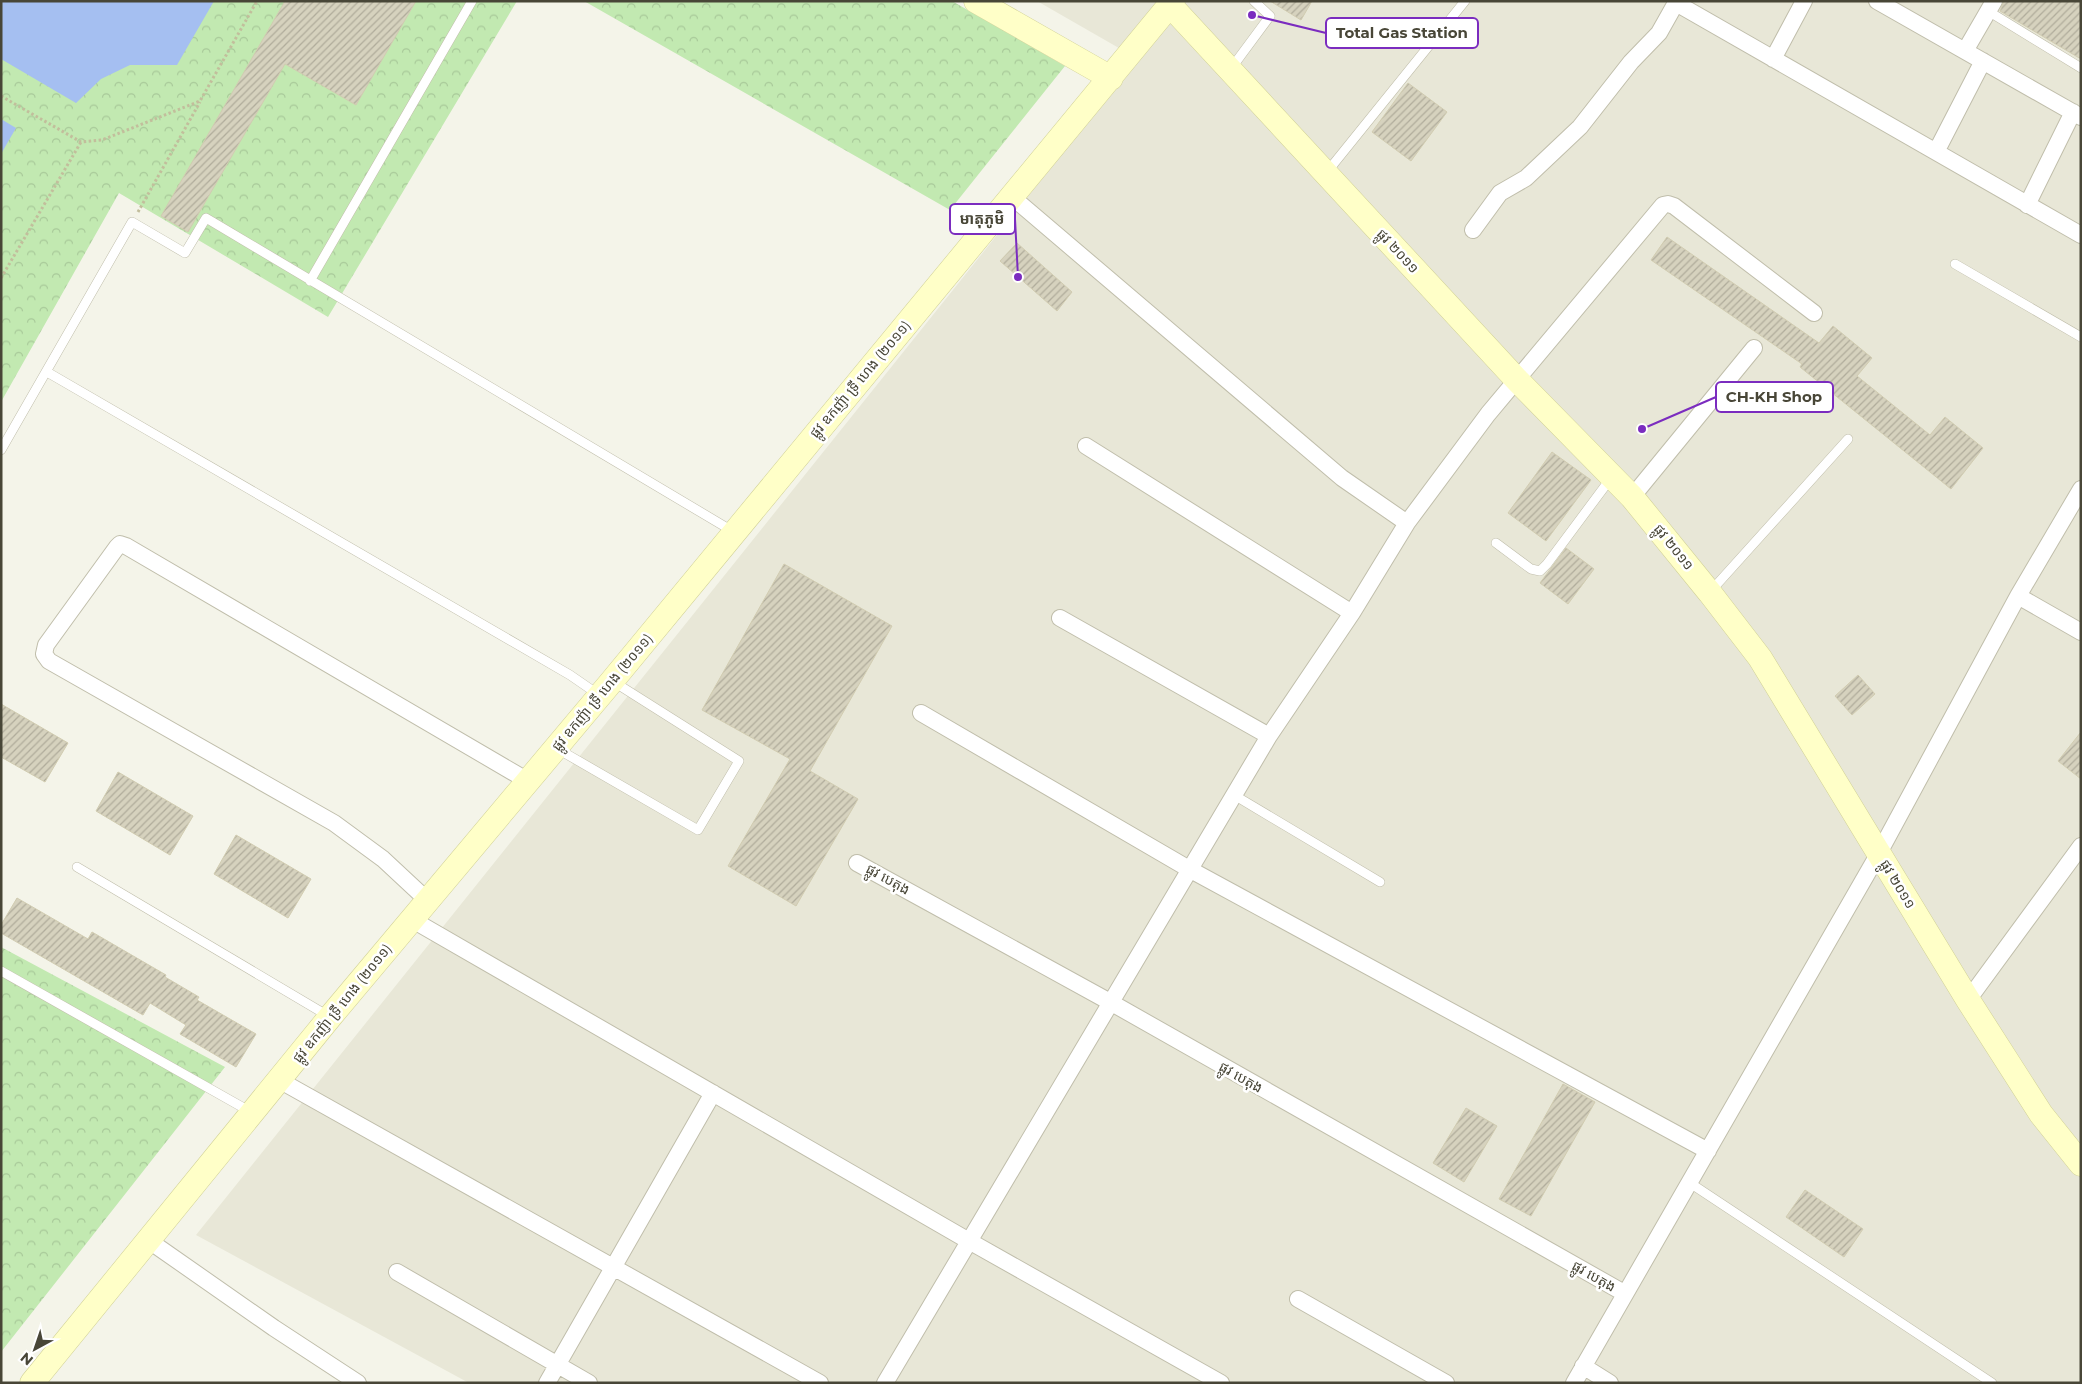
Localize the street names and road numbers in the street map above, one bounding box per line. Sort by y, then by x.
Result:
street label: ផ្លូវ ២០១១ [1371,225,1423,279]
street label: ផ្លូវ ឧកញ៉ា ទ្រី ហេង (២០១១) [806,317,917,443]
street label: ផ្លូវ ២០១១ [1647,520,1698,576]
street label: ផ្លូវ ឧកញ៉ា ទ្រី ហេង (២០១១) [548,630,659,756]
street label: ផ្លូវ ២០១១ [1874,856,1920,914]
street label: ផ្លូវ បេតុង [861,860,913,901]
street label: ផ្លូវ ឧកញ៉ា ទ្រី ហេង (២០១១) [288,940,398,1068]
street label: ផ្លូវ បេតុង [1214,1057,1266,1099]
street label: ផ្លូវ បេតុង [1567,1256,1619,1298]

